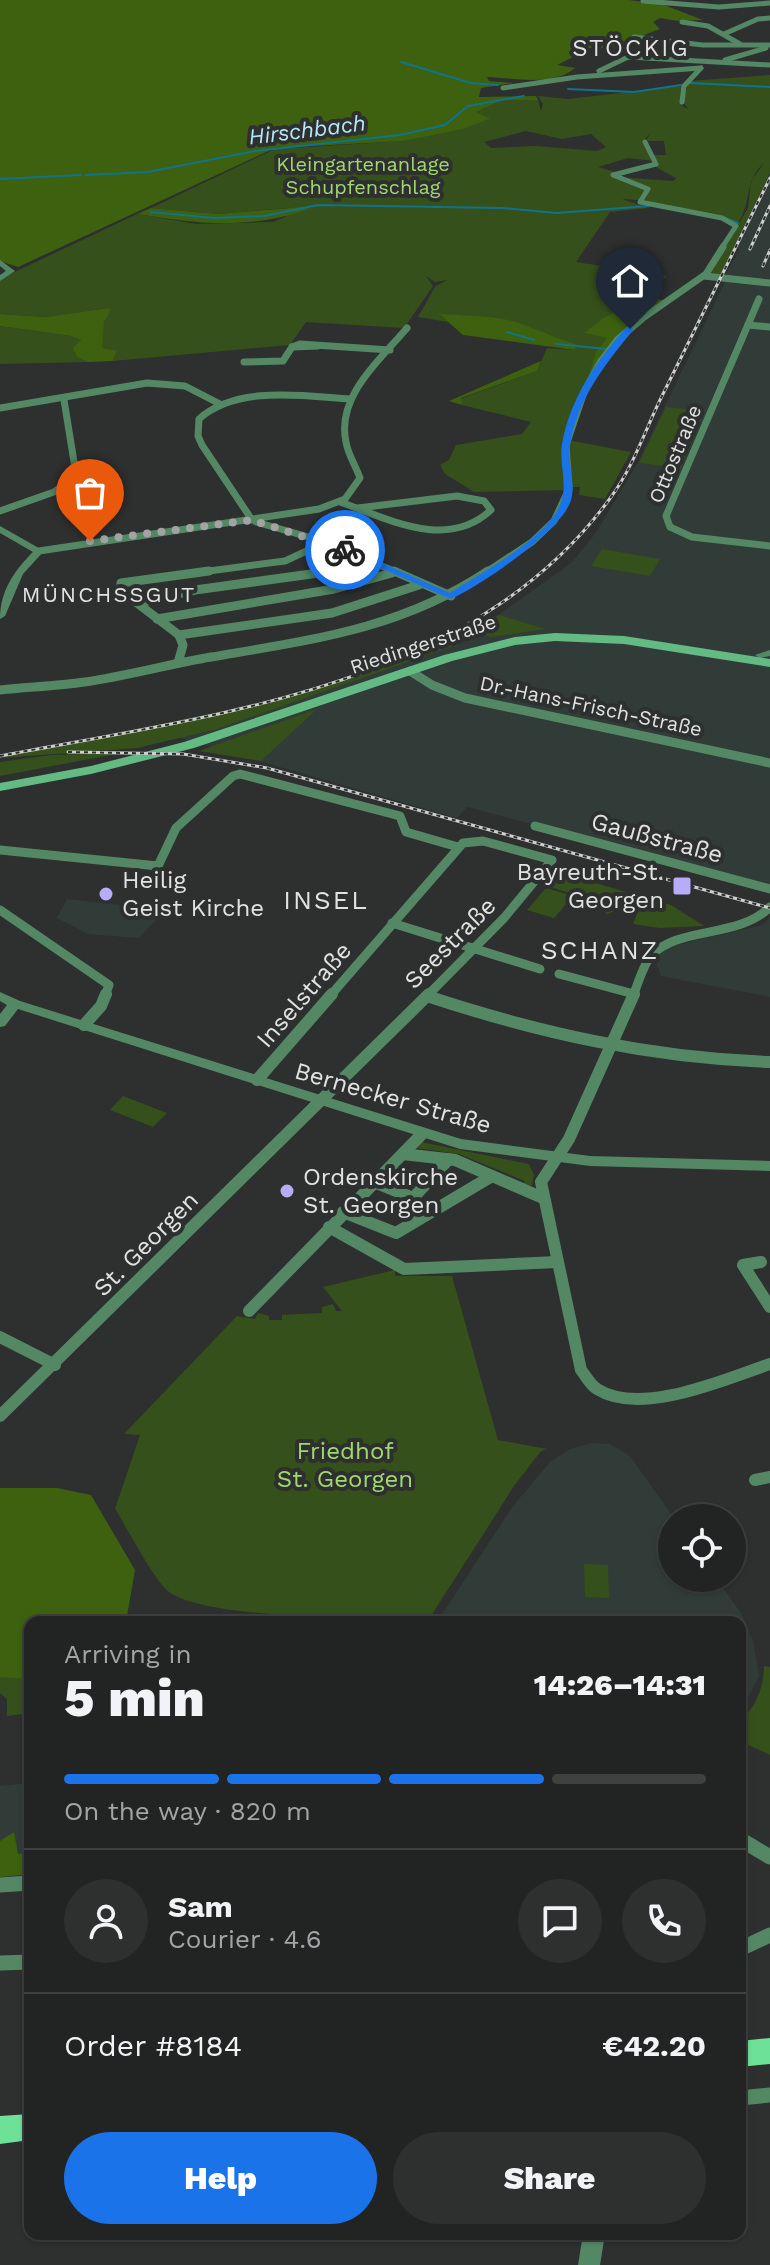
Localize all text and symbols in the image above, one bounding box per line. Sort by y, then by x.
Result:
district label: STÖCKIG [572,34,690,62]
water label: Hirschbach [247,110,367,150]
park label: Kleingartenanlage Schupfenschlag [276,152,450,199]
pin [596,247,664,329]
icon: home [608,259,652,303]
street label: Ottostraße [644,401,706,507]
pin [56,459,124,541]
icon: bag [68,471,112,515]
courier [305,510,385,590]
icon: bike [323,528,367,572]
district label: MÜNCHSSGUT [22,582,196,607]
street label: Riedingerstraße [347,609,499,679]
street label: Dr.-Hans-Frisch-Straße [478,671,704,741]
street label: Gaußstraße [588,807,726,869]
place label: Bayreuth-St. Georgen [517,858,664,914]
place label: Heilig Geist Kirche [122,866,264,922]
marker: Bayreuth-St. Georgen [671,875,693,897]
marker: Heilig Geist Kirche [97,885,115,903]
district label: INSEL [283,885,369,915]
street label: Seestraße [399,892,501,994]
district label: SCHANZ [541,935,659,965]
street label: Inselstraße [251,937,357,1053]
street label: Bernecker Straße [292,1057,494,1139]
place label: Ordenskirche St. Georgen [303,1163,458,1219]
marker: Ordenskirche St. Georgen [278,1182,296,1200]
street label: St. Georgen [88,1186,204,1302]
park label: Friedhof St. Georgen [277,1437,413,1493]
map controls [658,1504,746,1592]
button: locate [658,1504,746,1592]
text: Arriving in [64,1639,192,1669]
text: 14:26–14:31 [534,1667,706,1702]
text: 5 min [64,1668,205,1729]
text: On the way · 820 m [64,1796,311,1826]
button: person [64,1879,148,1963]
button: chat [518,1879,602,1963]
button: phone [622,1879,706,1963]
text: Sam [168,1889,233,1924]
text: Courier · 4.6 [168,1924,322,1954]
text: Order #8184 [64,2028,242,2063]
text: €42.20 [602,2028,706,2063]
button: Help [64,2132,377,2224]
button: Share [393,2132,706,2224]

